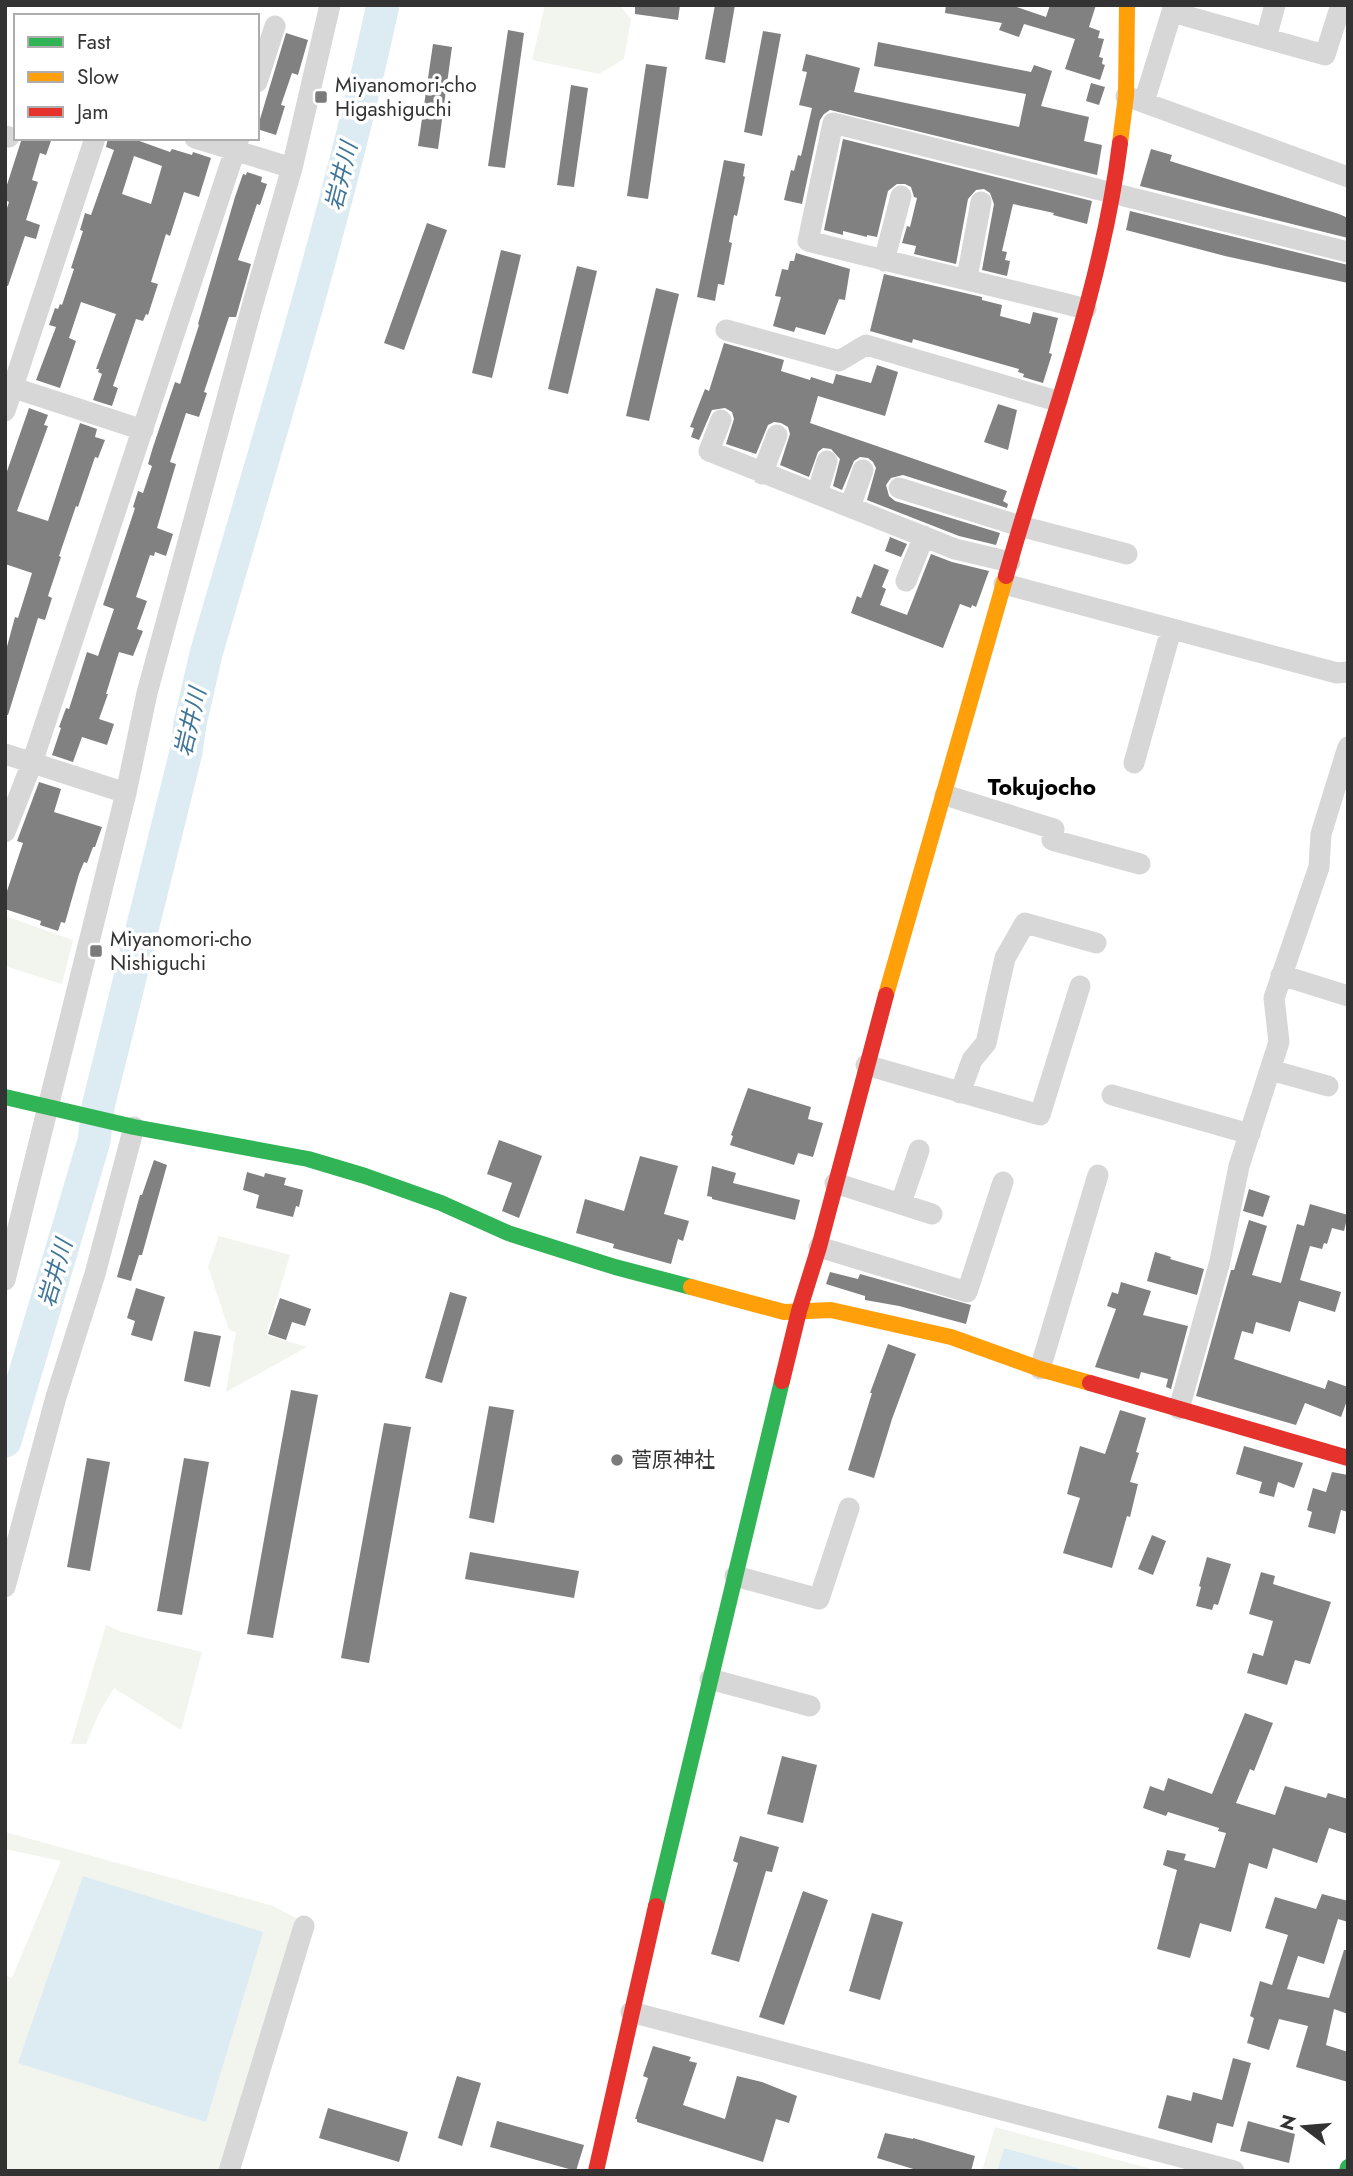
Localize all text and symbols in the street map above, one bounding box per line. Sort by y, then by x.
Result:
legend [14,14,259,140]
text: Fast [77,27,110,57]
text: Slow [77,62,119,92]
place label: Miyanomori-cho Higashiguchi [335,70,477,124]
marker: Miyanomori-cho Higashiguchi [313,89,329,105]
text: Jam [74,97,109,127]
water label: 岩井川 [316,136,367,214]
water label: 岩井川 [166,682,215,759]
district label: Tokujocho [988,770,1096,804]
place label: Miyanomori-cho Nishiguchi [110,924,252,978]
marker: Miyanomori-cho Nishiguchi [88,943,104,959]
water label: 岩井川 [29,1232,82,1311]
place label: 菅原神社 [631,1445,715,1475]
marker: 菅原神社 [609,1452,625,1468]
north arrow [1269,2092,1339,2162]
text: N [1273,2111,1303,2133]

